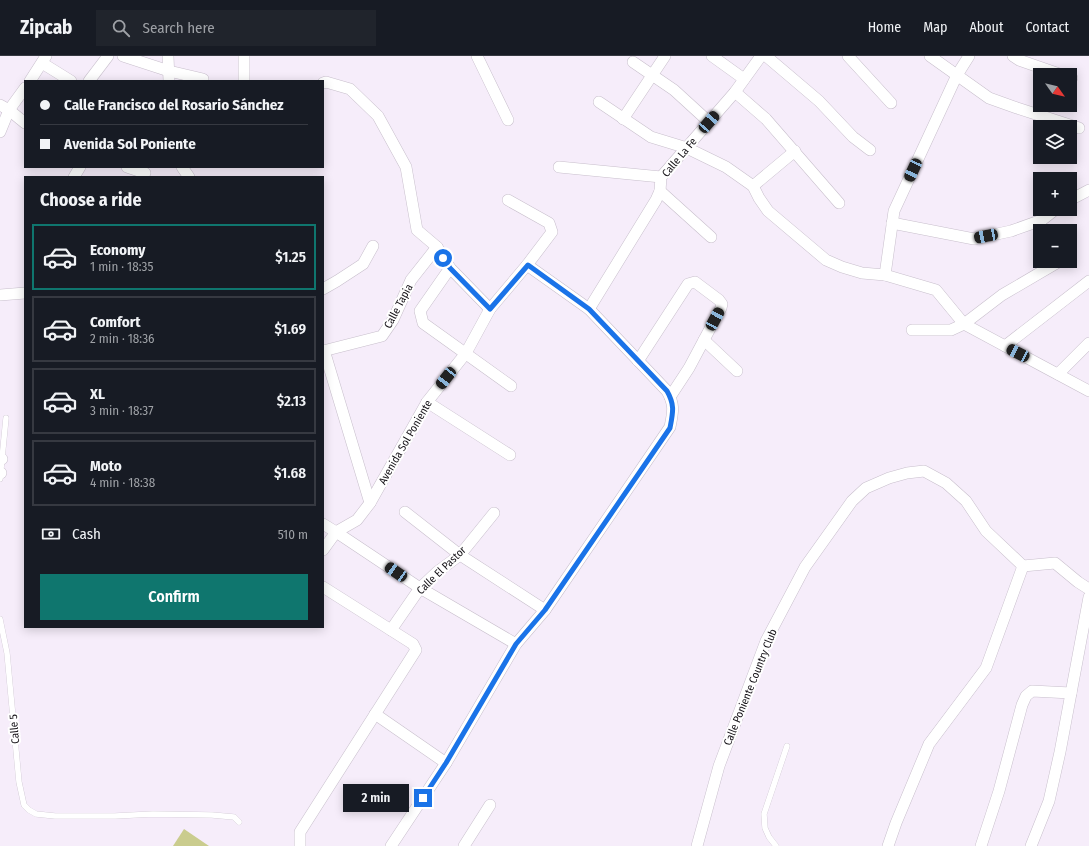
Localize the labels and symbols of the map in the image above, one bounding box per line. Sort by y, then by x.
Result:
north arrow [1033,68,1077,112]
car [697,109,721,135]
street label: Calle La Fe [659,135,700,180]
car [902,157,924,183]
car [973,228,999,244]
route start [434,249,452,267]
street label: Calle Tapia [381,282,416,331]
car [704,306,726,332]
car [1005,342,1031,364]
car [434,365,458,391]
street label: Avenida Sol Poniente [376,398,435,487]
street label: Calle El Pastor [414,544,469,597]
car [383,560,409,584]
street label: Calle Poniente Country Club [721,627,780,747]
street label: Calle 5 [7,714,22,744]
callout: 2 min [343,784,409,812]
route end [414,789,432,807]

